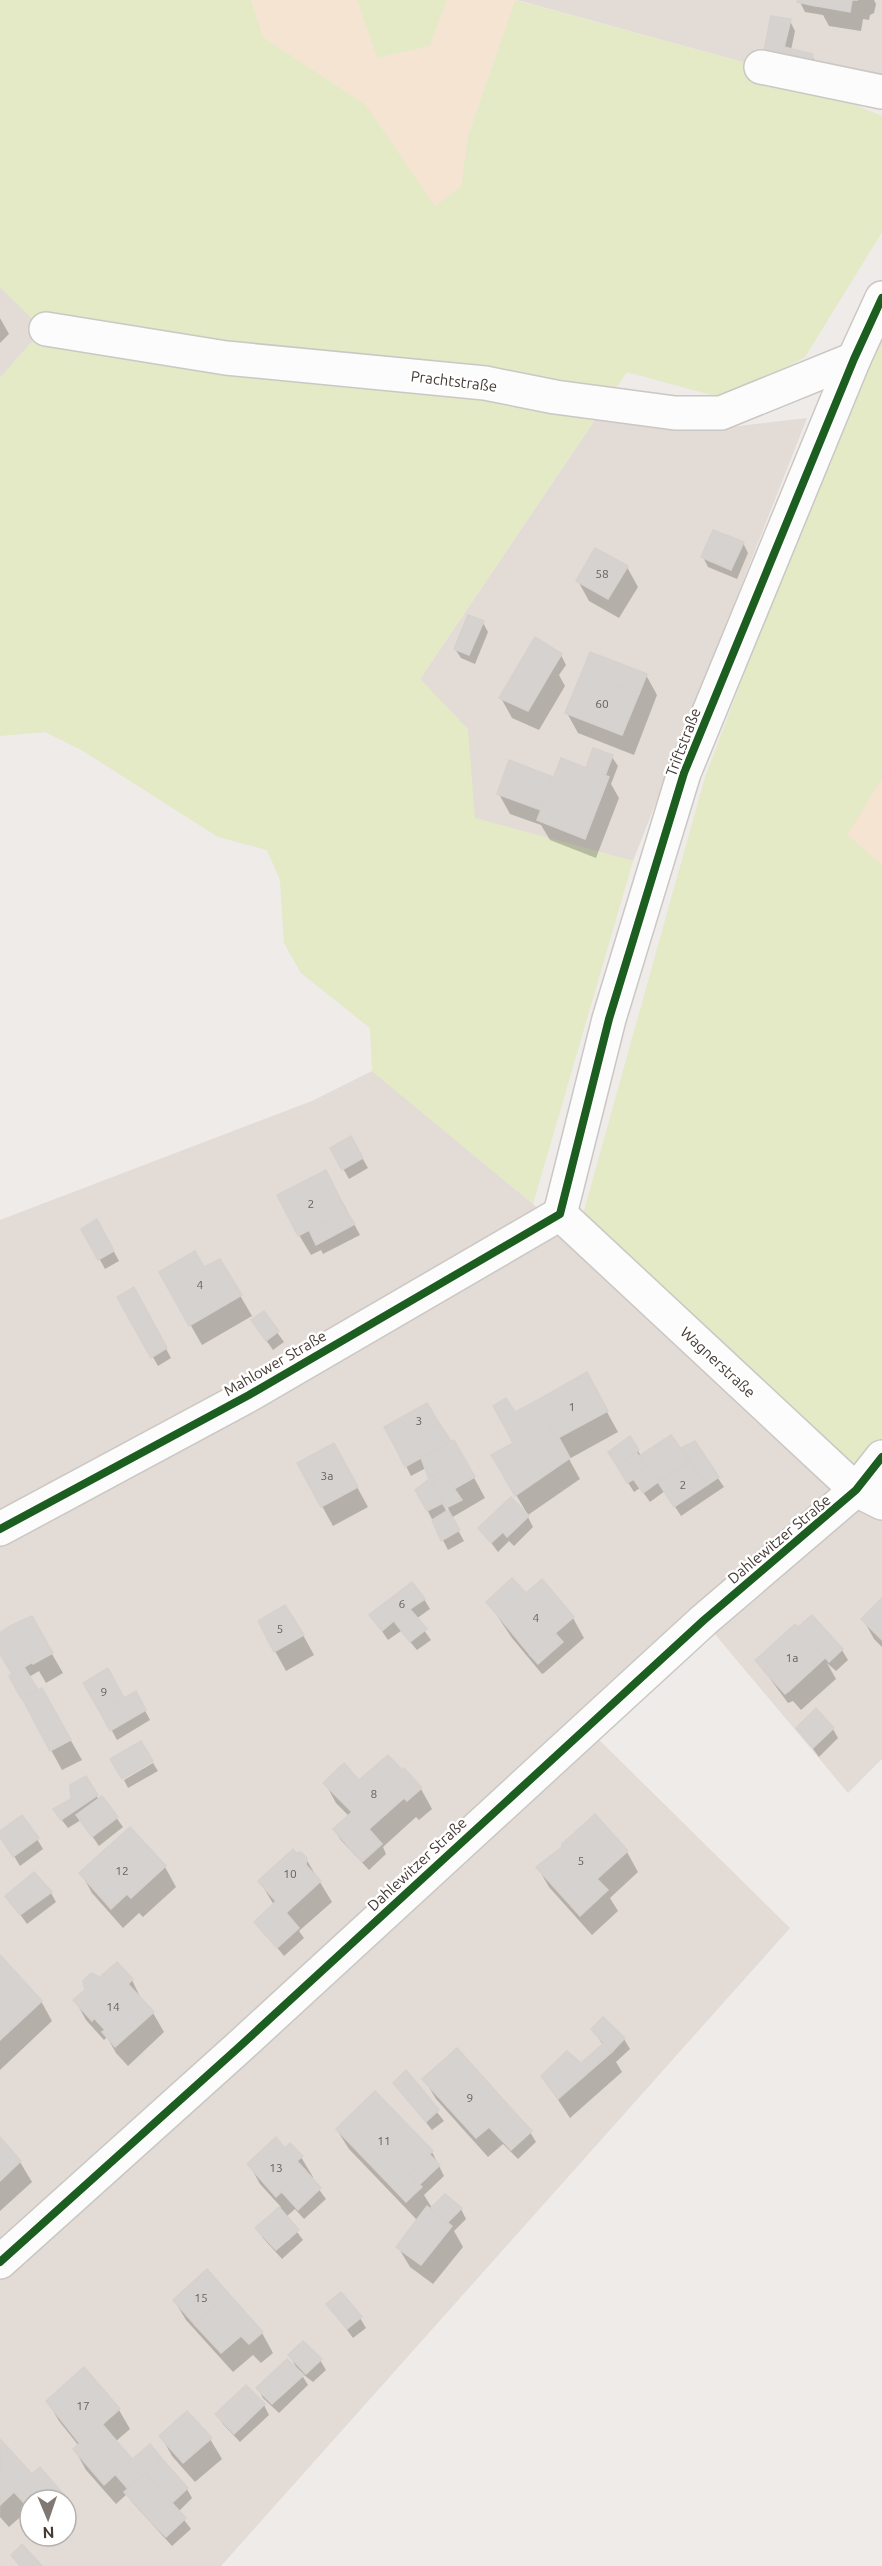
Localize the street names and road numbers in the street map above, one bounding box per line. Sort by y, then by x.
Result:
street label: Prachtstraße [410,367,498,395]
street label: Triftstraße [662,705,704,779]
street label: Wagnerstraße [677,1323,759,1401]
street label: Mahlower Straße [221,1327,329,1399]
street label: Dahlewitzer Straße [724,1491,834,1587]
street label: Dahlewitzer Straße [364,1814,470,1914]

